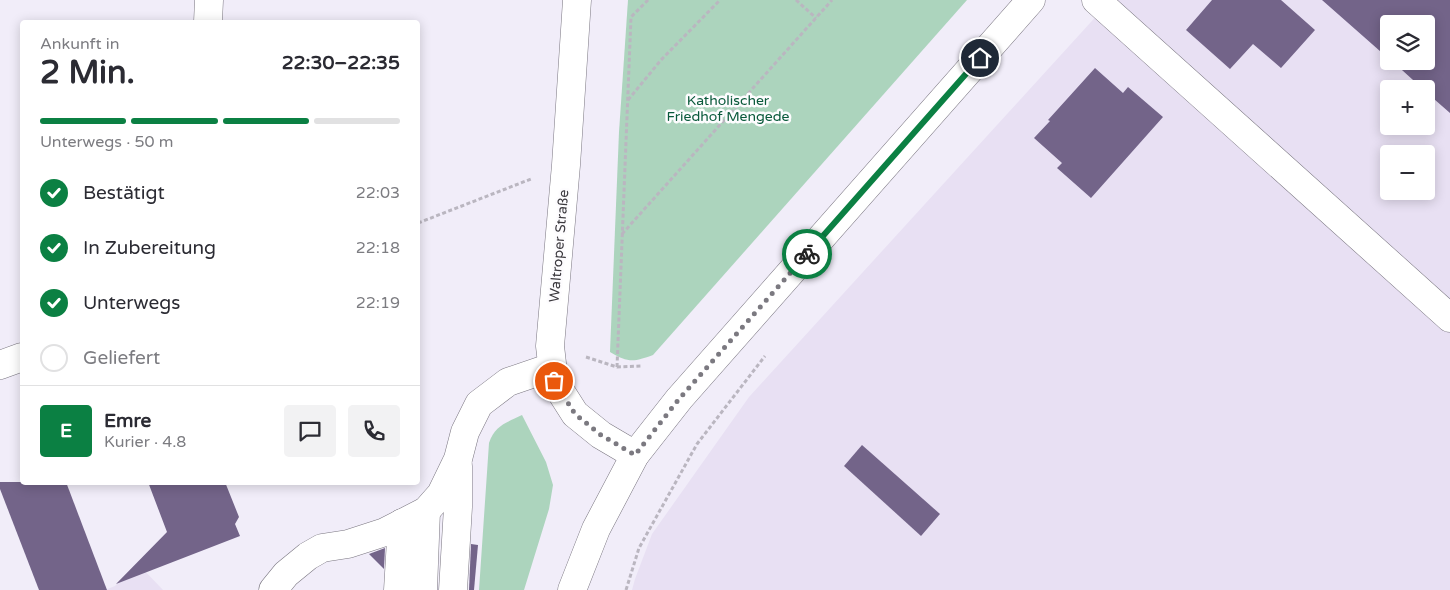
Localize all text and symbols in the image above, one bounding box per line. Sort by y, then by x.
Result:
map controls [1380,15,1435,200]
button: layers [1380,15,1435,70]
text: Ankunft in [40,34,120,54]
pin [959,37,1001,79]
icon: home [966,44,994,72]
text: 22:30–22:35 [282,52,400,74]
text: 2 Min. [40,54,135,92]
button: + [1380,80,1435,135]
park label: Katholischer Friedhof Mengede [667,92,790,125]
text: Unterwegs · 50 m [40,132,173,152]
button: − [1380,145,1435,200]
icon: check [40,179,68,207]
text: Bestätigt [83,182,165,204]
text: 22:03 [356,183,400,203]
street label: Waltroper Straße [546,189,572,303]
courier [782,229,832,279]
icon: check [40,234,68,262]
text: In Zubereitung [83,237,216,259]
text: 22:18 [356,238,400,258]
icon: bike [793,240,821,268]
icon: check [40,289,68,317]
text: Unterwegs [83,292,180,314]
text: 22:19 [356,293,400,313]
text: Geliefert [83,347,160,369]
pin [533,360,575,402]
icon: bag [540,367,568,395]
button: chat [284,405,336,457]
button: phone [348,405,400,457]
text: Emre [104,410,151,432]
text: E [60,420,72,442]
text: Kurier · 4.8 [104,432,186,452]

